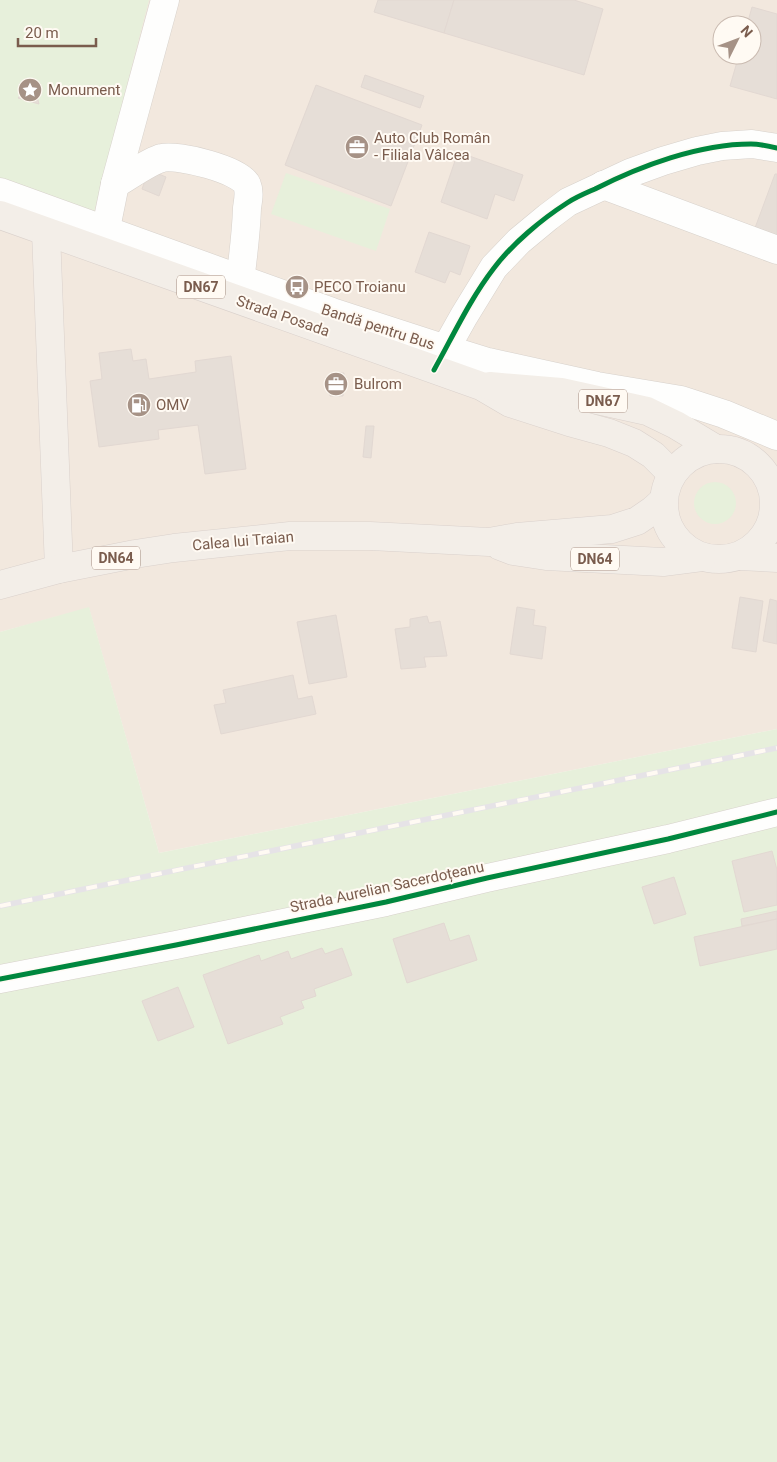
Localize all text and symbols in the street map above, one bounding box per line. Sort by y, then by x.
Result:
scale bar [18,15,95,47]
north arrow [712,15,762,65]
text: N [737,22,756,40]
text: 20 m [25,24,59,42]
place icon: Monument [17,77,43,103]
place label: Monument [48,81,121,99]
place label: Auto Club Român - Filiala Vâlcea [374,129,490,164]
office icon: Auto Club Român - Filiala Vâlcea [344,134,370,160]
bus stop icon: PECO Troianu [284,274,310,300]
road number: DN67 [177,276,225,298]
place label: PECO Troianu [314,278,406,296]
street label: Strada Posada [234,292,332,340]
street label: Bandă pentru Bus [319,300,437,354]
office icon: Bulrom [323,371,349,397]
place label: Bulrom [354,375,402,393]
road number: DN67 [579,390,627,412]
fuel station icon: OMV [126,392,152,418]
place label: OMV [156,396,189,414]
street label: Calea lui Traian [191,528,295,554]
road number: DN64 [92,546,140,570]
road number: DN64 [571,548,619,570]
street label: Strada Aurelian Sacerdoțeanu [288,858,486,916]

